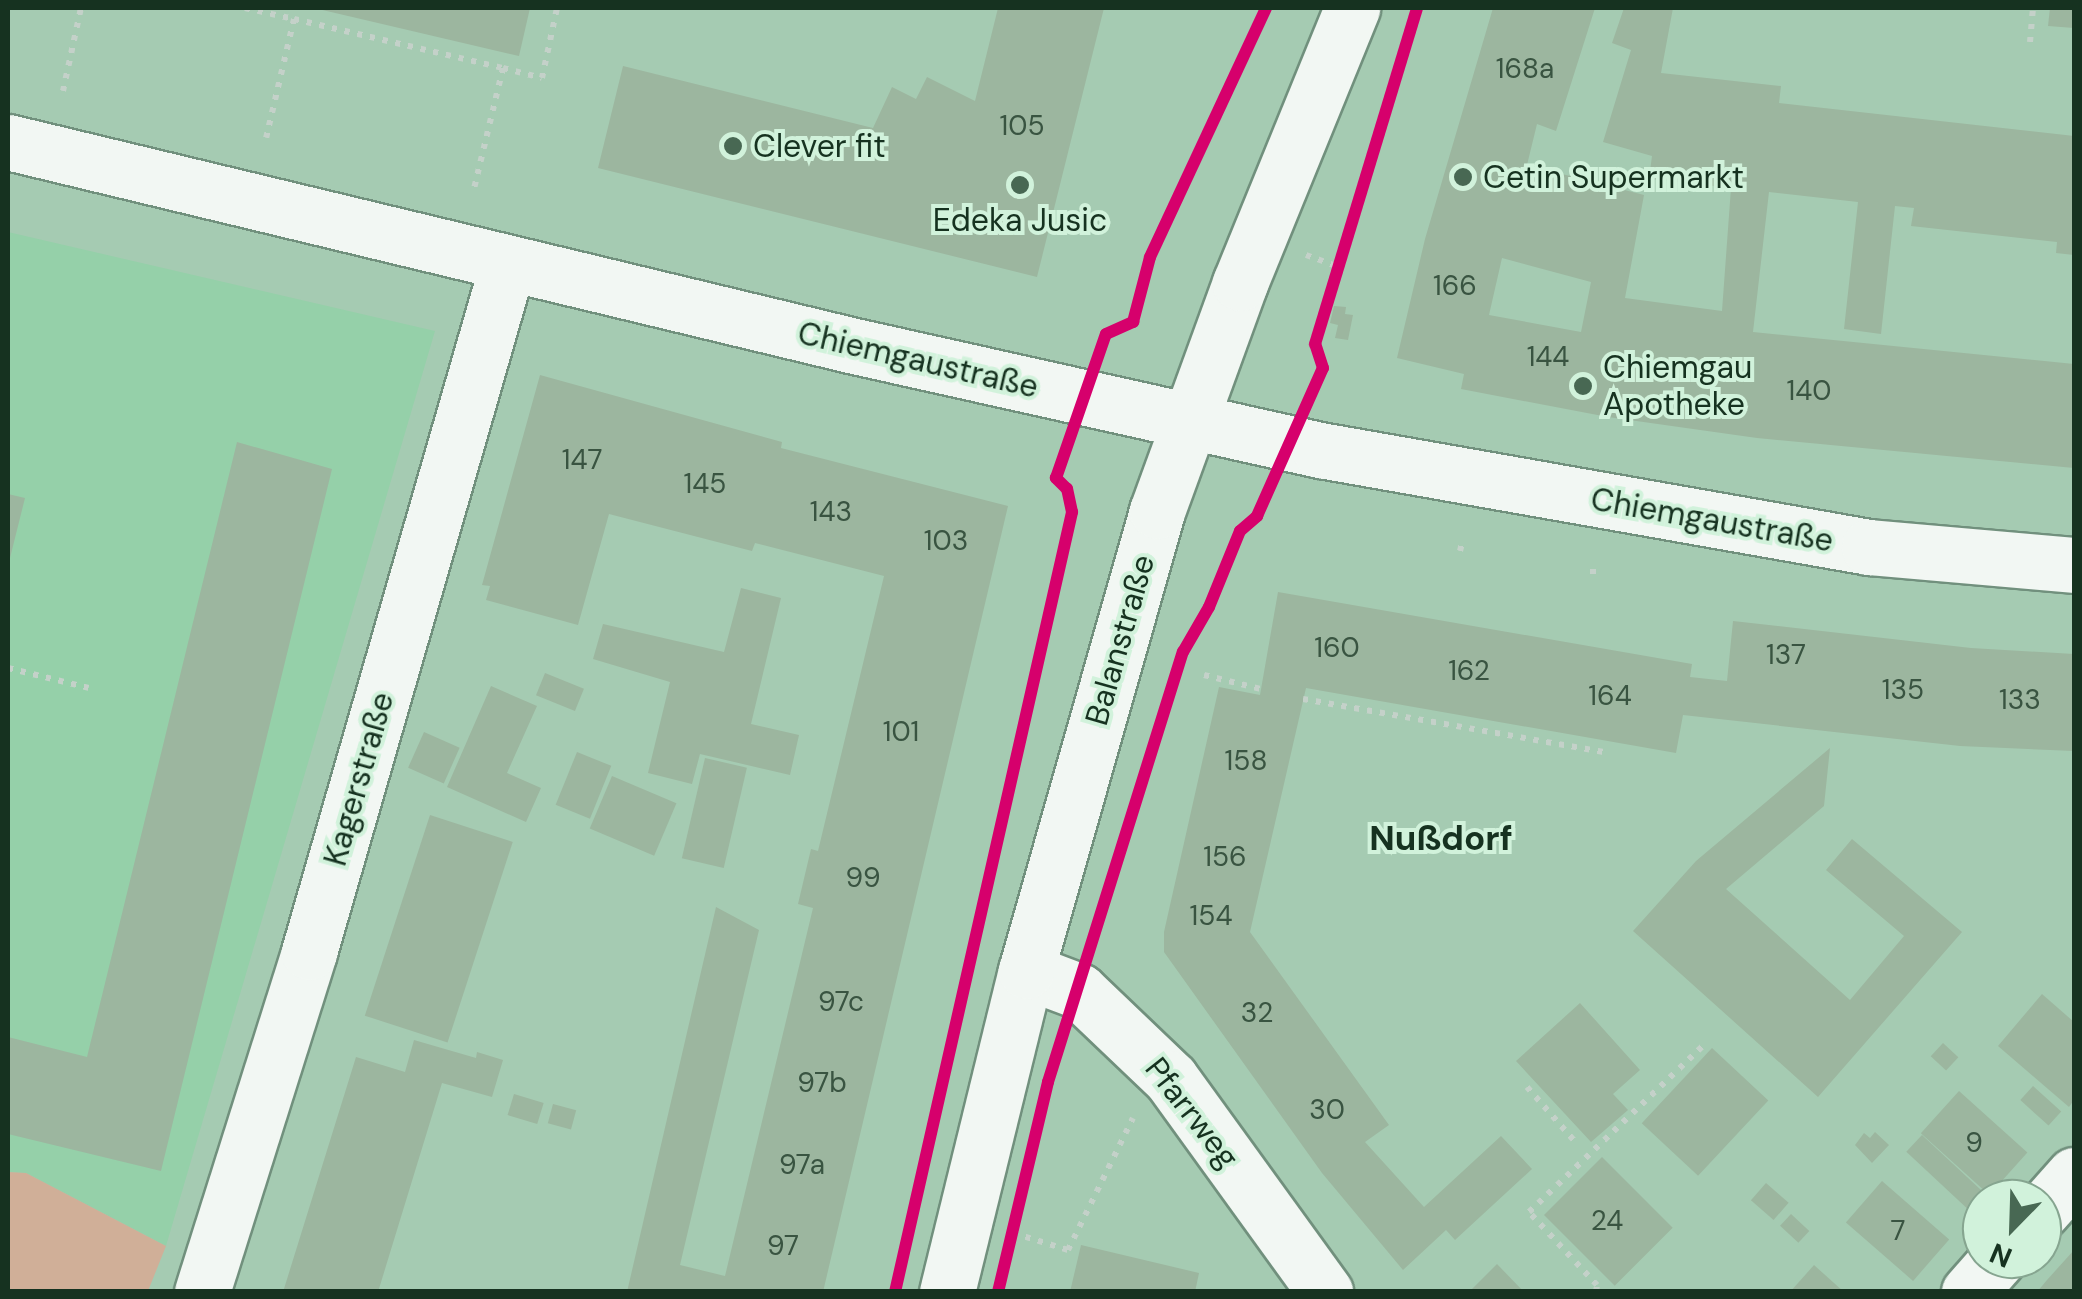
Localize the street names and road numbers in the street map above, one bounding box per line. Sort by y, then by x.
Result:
street label: Chiemgaustraße [794,314,1042,406]
street label: Chiemgaustraße [1588,480,1836,560]
street label: Balanstraße [1077,550,1163,730]
street label: Kagerstraße [316,688,402,870]
street label: Pfarrweg [1137,1050,1247,1176]

